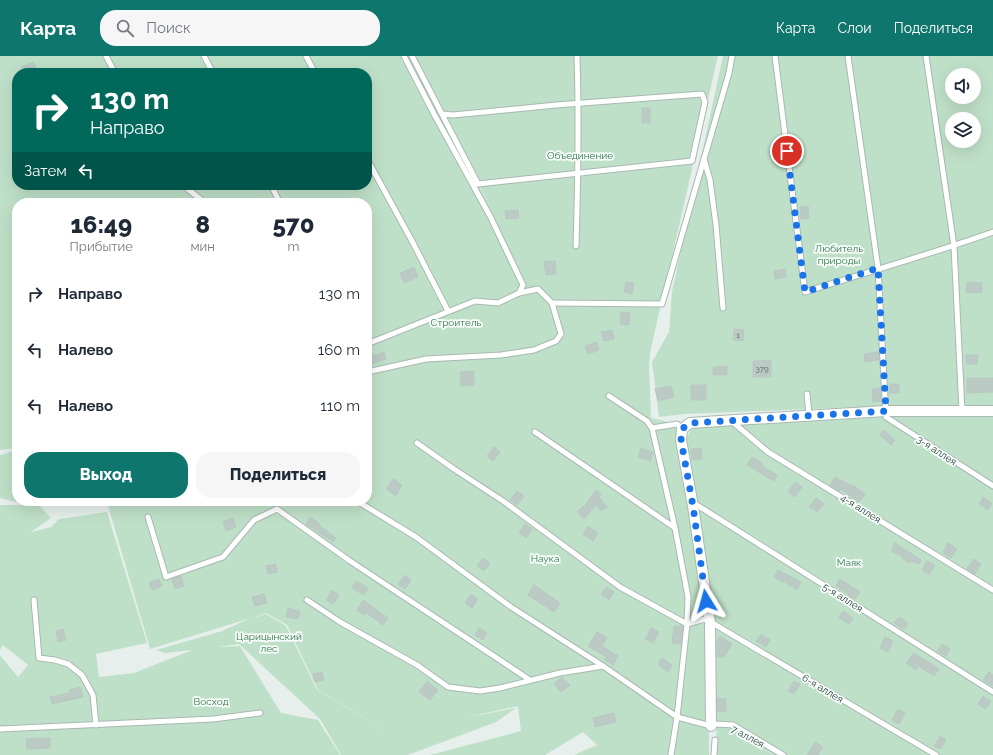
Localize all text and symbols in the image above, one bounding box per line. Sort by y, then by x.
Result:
search box [100,10,380,46]
text: Карта [20,17,76,39]
icon: search [114,17,136,39]
text: Поиск [146,19,191,37]
text: Карта [776,20,815,36]
text: Слои [837,20,872,36]
text: Поделиться [894,20,973,36]
map controls [945,68,981,148]
button: sound [945,68,981,104]
text: 130 m [90,83,169,116]
icon: right [24,84,76,136]
button: layers [945,112,981,148]
text: Направо [90,117,164,138]
pin [770,134,804,168]
icon: arrive [776,140,798,162]
park label: Объединение [547,150,613,161]
icon: left [75,160,97,182]
text: Затем [24,162,67,180]
text: 16:49 [70,210,132,239]
text: 8 [195,210,210,239]
text: 570 [272,210,314,239]
text: Прибытие [70,239,133,254]
text: мин [190,239,215,254]
text: m [287,239,299,254]
park label: Любитель природы [815,243,863,266]
icon: right [24,283,46,305]
text: Направо [58,285,122,303]
text: 130 m [319,285,360,303]
park label: Строитель [431,317,482,328]
house number: 1 [736,330,740,340]
icon: left [24,339,46,361]
text: Налево [58,341,113,359]
text: 160 m [318,341,360,359]
house number: 379 [755,364,769,374]
icon: left [24,395,46,417]
text: Налево [58,397,113,415]
text: 110 m [320,397,360,415]
street label: 3-я аллея [915,434,959,467]
button: Выход [24,452,188,498]
button: Поделиться [196,452,360,498]
street label: 4-я аллея [839,492,883,525]
park label: Наука [531,553,559,564]
park label: Маяк [837,557,861,568]
position arrow [685,580,727,622]
street label: 5-я аллея [821,581,865,614]
park label: Царицынский лес [236,631,302,654]
street label: 6-я аллея [800,672,845,705]
park label: Восход [194,696,229,707]
street label: 7 аллея [729,723,766,750]

